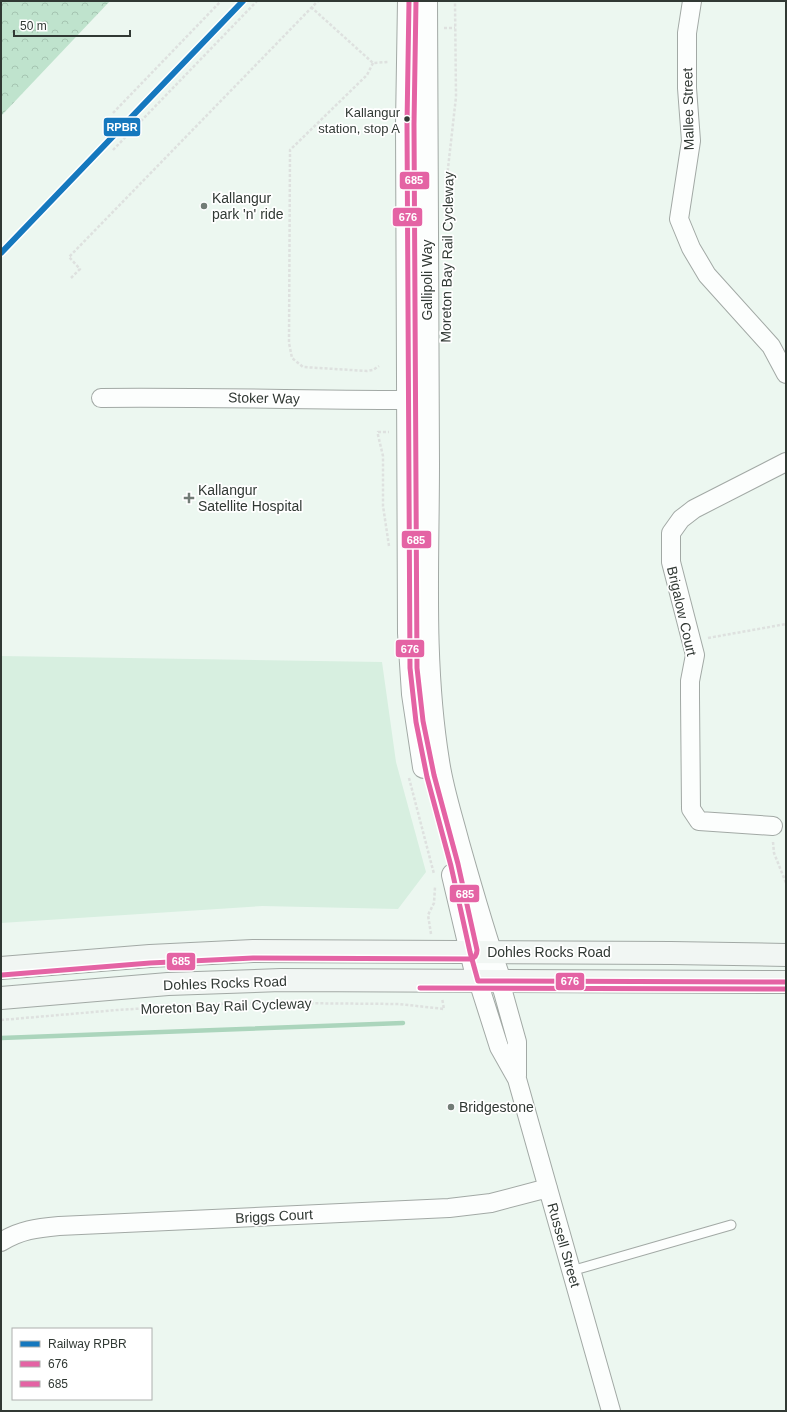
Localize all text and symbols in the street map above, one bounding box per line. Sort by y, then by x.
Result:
scale bar [14,12,130,38]
text: 50 m [20,19,47,33]
street label: Mallee Street [679,68,697,150]
place label: Kallangur station, stop A [318,105,401,136]
marker: Kallangur station, stop A [402,114,412,124]
line badge: RPBR [103,117,141,137]
text: RPBR [106,121,138,133]
line badge: 685 [399,171,430,190]
street label: Moreton Bay Rail Cycleway [438,171,456,343]
text: 685 [405,174,423,186]
place label: Kallangur park 'n' ride [212,190,284,222]
marker: Kallangur park 'n' ride [199,201,209,211]
line badge: 676 [392,207,423,227]
text: 676 [399,211,417,223]
street label: Gallipoli Way [419,239,435,321]
street label: Stoker Way [228,389,300,407]
place label: Kallangur Satellite Hospital [198,482,302,514]
marker: Kallangur Satellite Hospital [183,492,195,504]
line badge: 685 [401,530,432,549]
text: 685 [407,534,425,546]
street label: Brigalow Court [664,564,700,658]
line badge: 676 [395,639,425,658]
text: 676 [401,643,419,655]
line badge: 685 [449,884,480,903]
text: 685 [456,888,474,900]
street label: Dohles Rocks Road [487,944,611,960]
line badge: 685 [166,952,196,971]
text: 685 [172,955,190,967]
line badge: 676 [555,972,585,991]
street label: Dohles Rocks Road [163,973,287,993]
text: 676 [561,975,579,987]
street label: Moreton Bay Rail Cycleway [140,995,312,1017]
place label: Bridgestone [459,1099,534,1115]
marker: Bridgestone [446,1102,456,1112]
street label: Russell Street [544,1201,584,1289]
street label: Briggs Court [235,1206,313,1226]
legend [12,1328,152,1400]
text: Railway RPBR [48,1337,127,1351]
text: 676 [48,1357,68,1371]
text: 685 [48,1377,68,1391]

